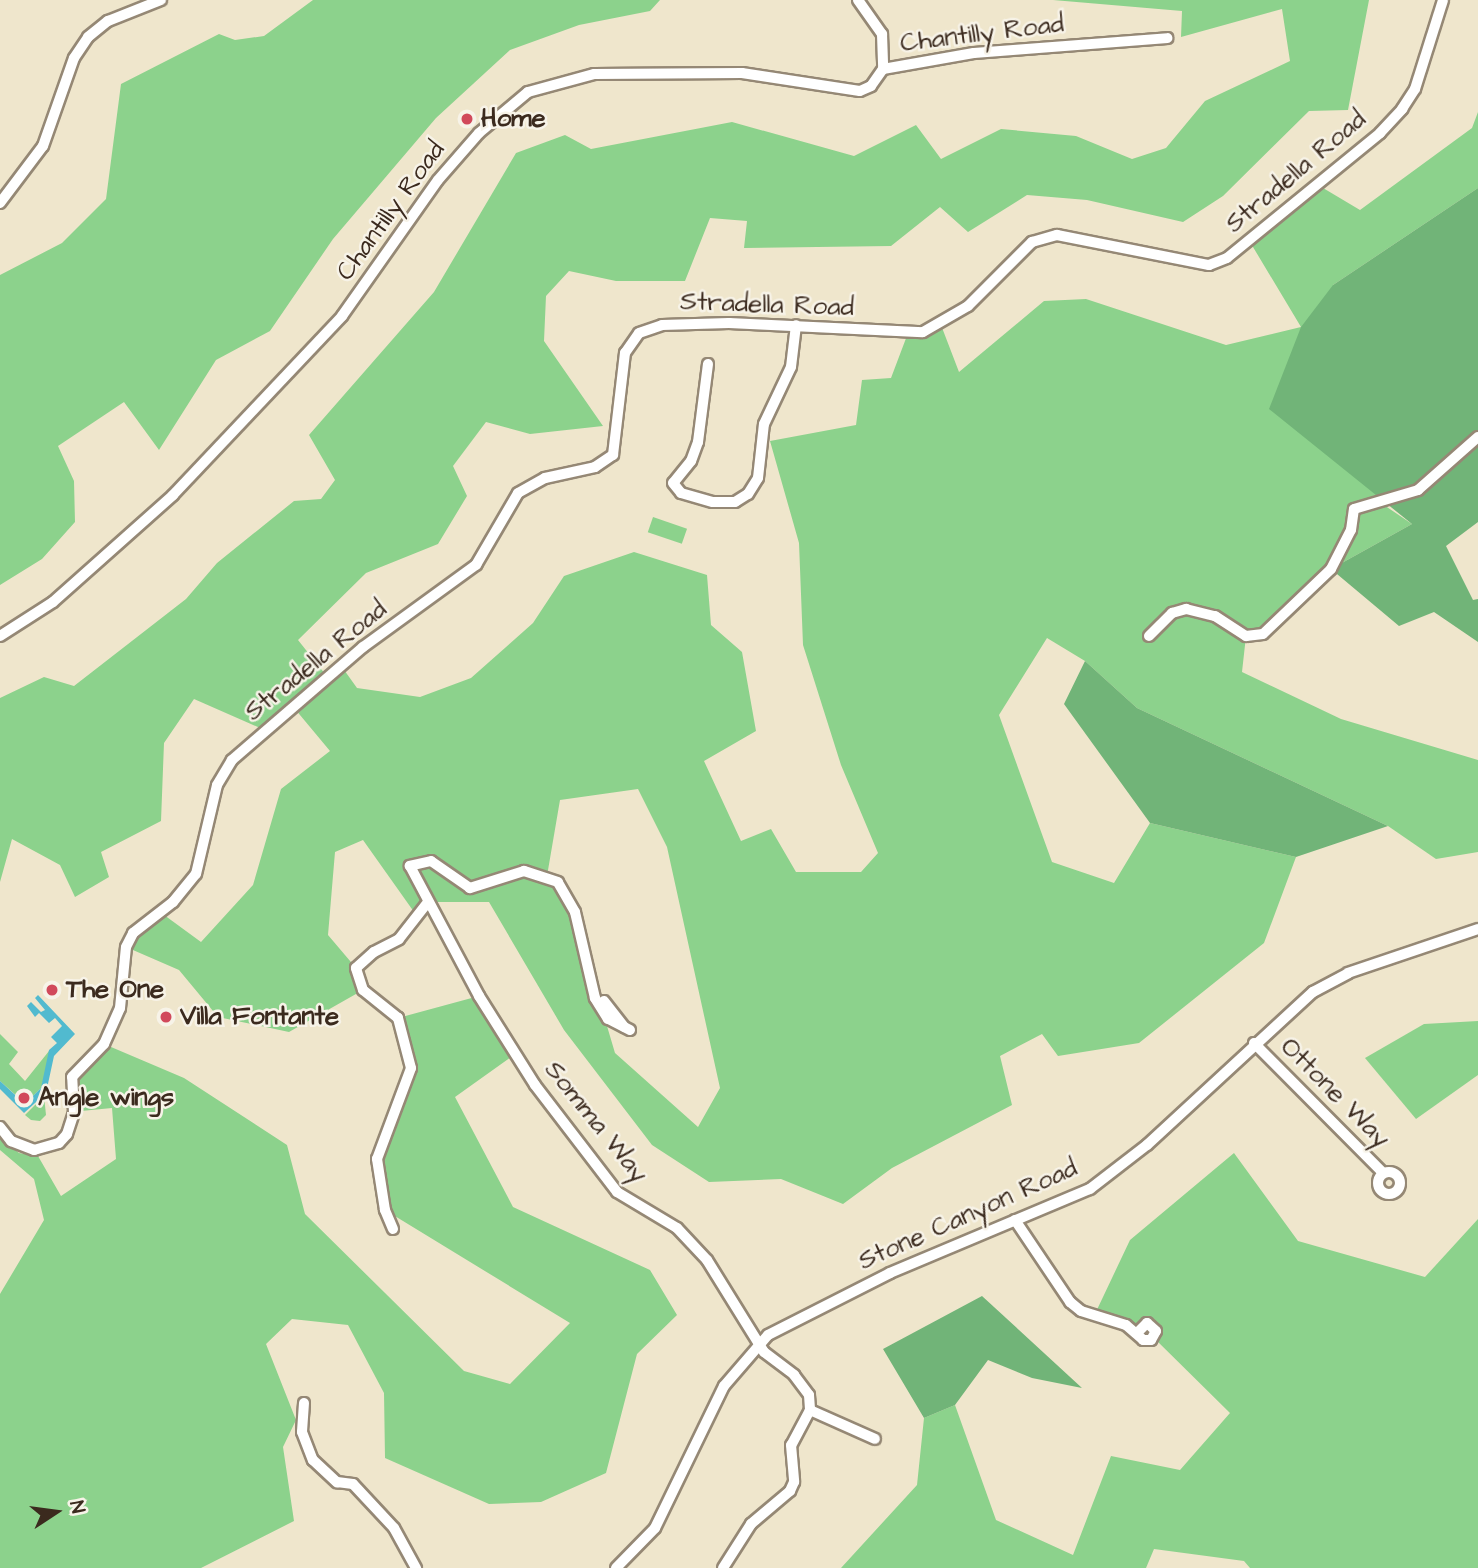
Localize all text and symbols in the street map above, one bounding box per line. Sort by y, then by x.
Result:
street label: Chantilly Road [898,8,1066,60]
place label: Home [481,103,546,135]
street label: Stradella Road [1219,104,1373,240]
marker: Home [459,111,475,127]
street label: Chantilly Road [330,135,452,287]
street label: Stradella Road [680,286,854,324]
street label: Stradella Road [239,594,393,728]
place label: The One [66,974,164,1006]
marker: The One [44,982,60,998]
place label: Villa Fontante [180,1001,339,1033]
marker: Villa Fontante [158,1009,174,1025]
street label: Ottone Way [1274,1032,1396,1154]
street label: Somma Way [537,1055,655,1189]
place label: Angle wings [38,1082,174,1114]
marker: Angle wings [16,1090,32,1106]
street label: Stone Canyon Road [854,1153,1082,1277]
north arrow [21,1477,91,1547]
text: N [62,1498,91,1516]

